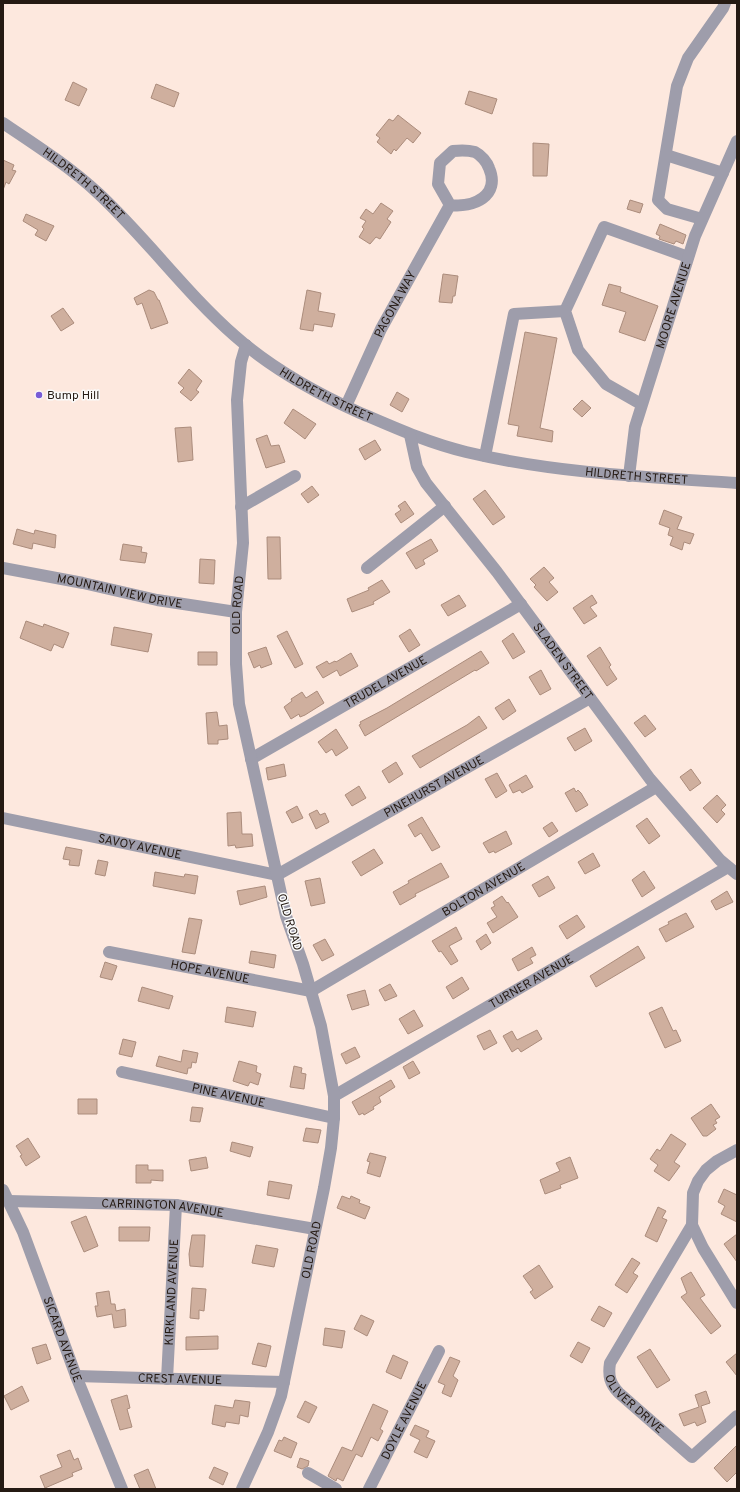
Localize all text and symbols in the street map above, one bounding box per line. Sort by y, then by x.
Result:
street label: HILDRETH STREET [39,145,127,224]
street label: MOORE AVENUE [653,260,695,351]
street label: PAGONA WAY [371,268,421,340]
street label: HILDRETH STREET [276,365,375,426]
place label: Bump Hill [47,388,99,404]
marker: Bump Hill [34,390,44,400]
street label: HILDRETH STREET [584,465,688,489]
street label: MOUNTAIN VIEW DRIVE [55,571,183,613]
street label: OLD ROAD [229,575,249,634]
street label: SLADEN STREET [528,620,596,704]
street label: TRUDEL AVENUE [342,653,430,713]
street label: PINEHURST AVENUE [381,753,487,822]
street label: SAVOY AVENUE [97,831,183,864]
street label: BOLTON AVENUE [439,859,528,921]
street label: OLD ROAD [273,892,305,953]
street label: TURNER AVENUE [487,952,577,1013]
street label: HOPE AVENUE [169,957,251,988]
street label: PINE AVENUE [190,1080,267,1112]
street label: CARRINGTON AVENUE [101,1196,225,1222]
street label: OLD ROAD [298,1220,326,1281]
street label: KIRKLAND AVENUE [162,1238,183,1346]
street label: SICARD AVENUE [38,1295,85,1385]
street label: CREST AVENUE [138,1371,222,1389]
street label: OLIVER DRIVE [600,1373,667,1438]
street label: DOYLE AVENUE [378,1379,431,1463]

